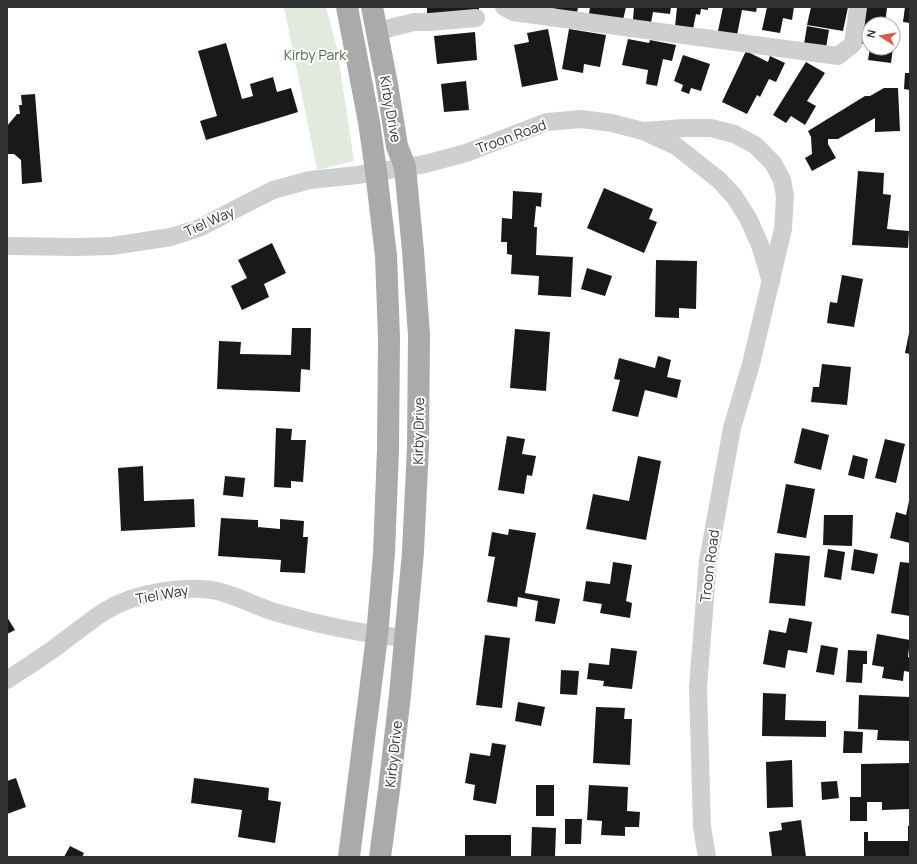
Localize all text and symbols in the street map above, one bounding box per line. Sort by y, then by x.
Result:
north arrow [861,16,901,56]
text: N [863,28,879,39]
park label: Kirby Park [284,45,347,64]
street label: Kirby Drive [376,74,406,144]
street label: Troon Road [473,115,549,157]
street label: Tiel Way [181,201,238,240]
street label: Kirby Drive [408,397,428,465]
street label: Troon Road [695,528,723,604]
street label: Tiel Way [134,580,190,608]
street label: Kirby Drive [380,719,406,789]

